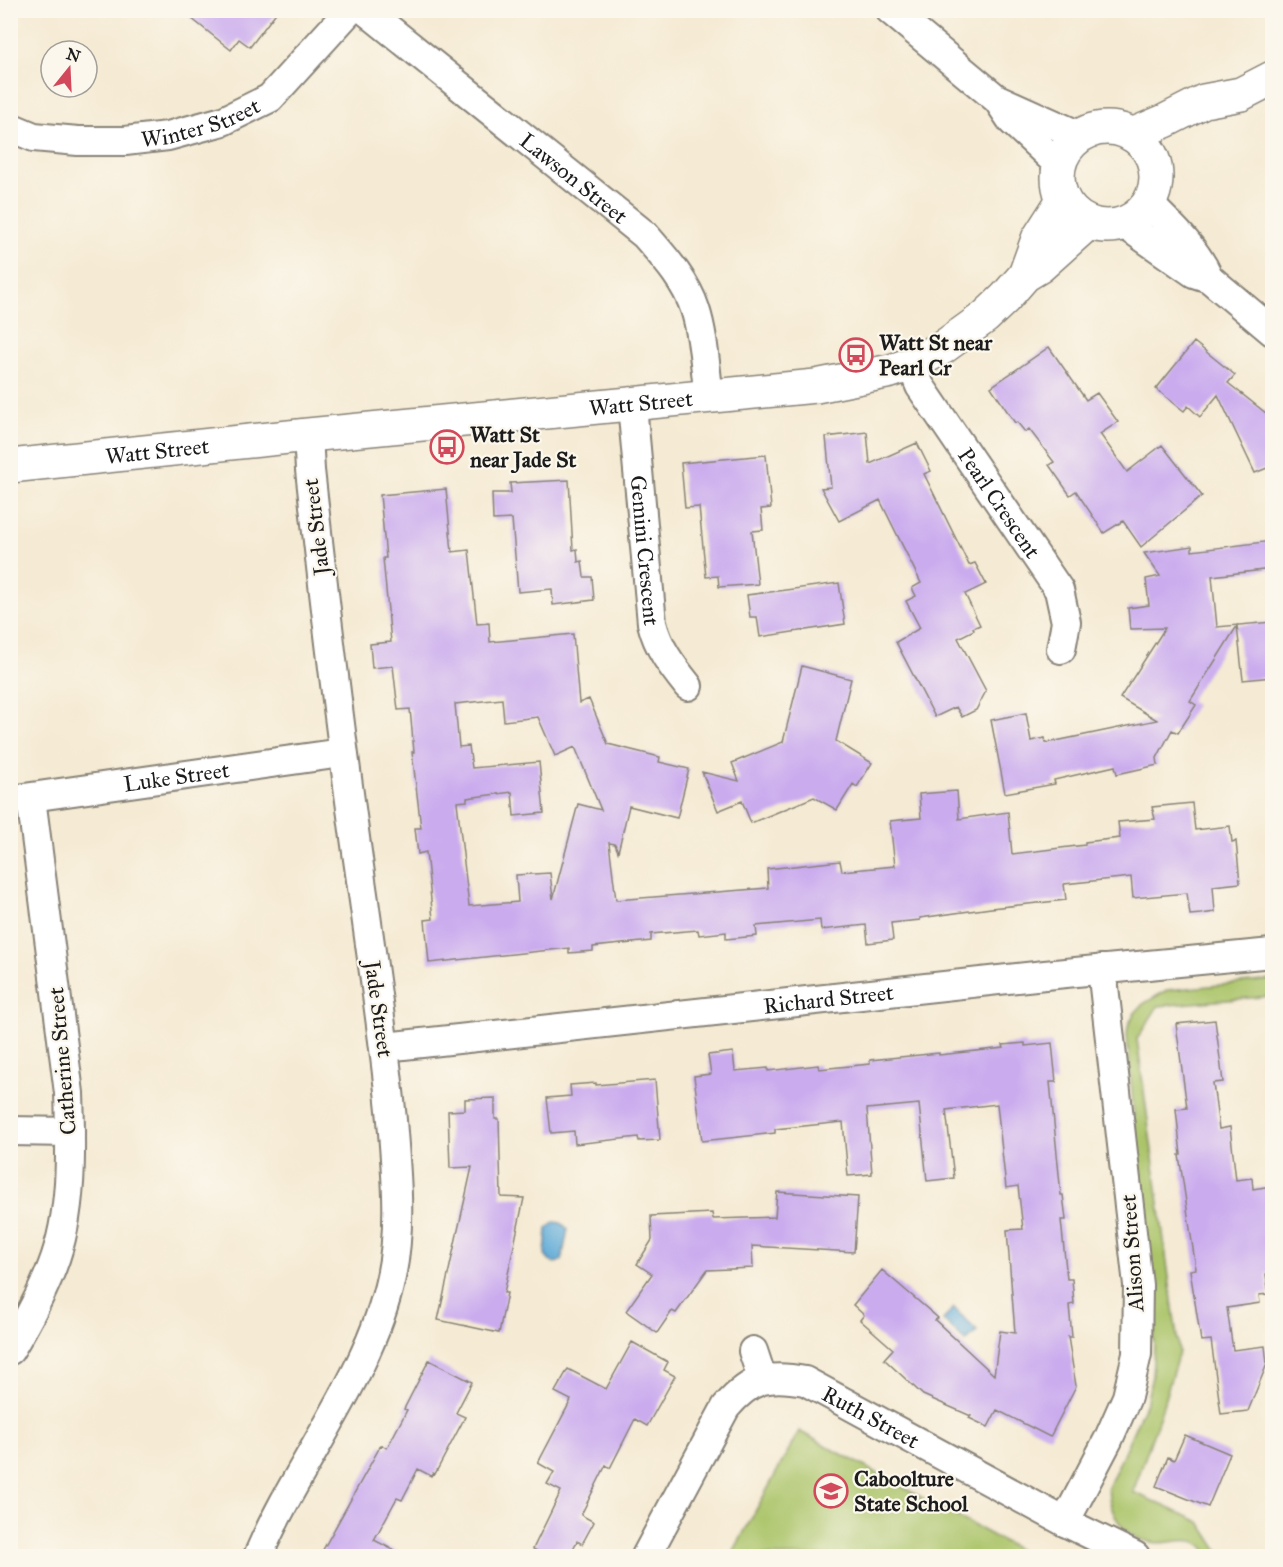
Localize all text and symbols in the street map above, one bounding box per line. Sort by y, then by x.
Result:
north arrow [39,39,99,99]
text: N [64,44,83,66]
street label: Winter Street [139,92,264,153]
street label: Lawson Street [515,126,633,229]
place label: Watt St near Pearl Cr [879,329,993,381]
bus stop icon: Watt St near Pearl Cr [838,337,874,373]
street label: Watt Street [588,384,694,421]
place label: Watt St near Jade St [470,421,577,474]
bus stop icon: Watt St near Jade St [429,429,465,465]
street label: Watt Street [104,432,211,470]
street label: Pearl Crescent [952,442,1047,563]
street label: Gemini Crescent [625,474,666,627]
street label: Jade Street [297,477,336,579]
street label: Luke Street [122,756,231,797]
street label: Jade Street [359,957,399,1059]
street label: Richard Street [762,978,895,1019]
street label: Catherine Street [42,986,82,1136]
street label: Alison Street [1114,1193,1150,1313]
street label: Ruth Street [818,1380,924,1454]
place label: Caboolture State School [854,1465,969,1517]
school or university icon: Caboolture State School [813,1473,849,1509]

